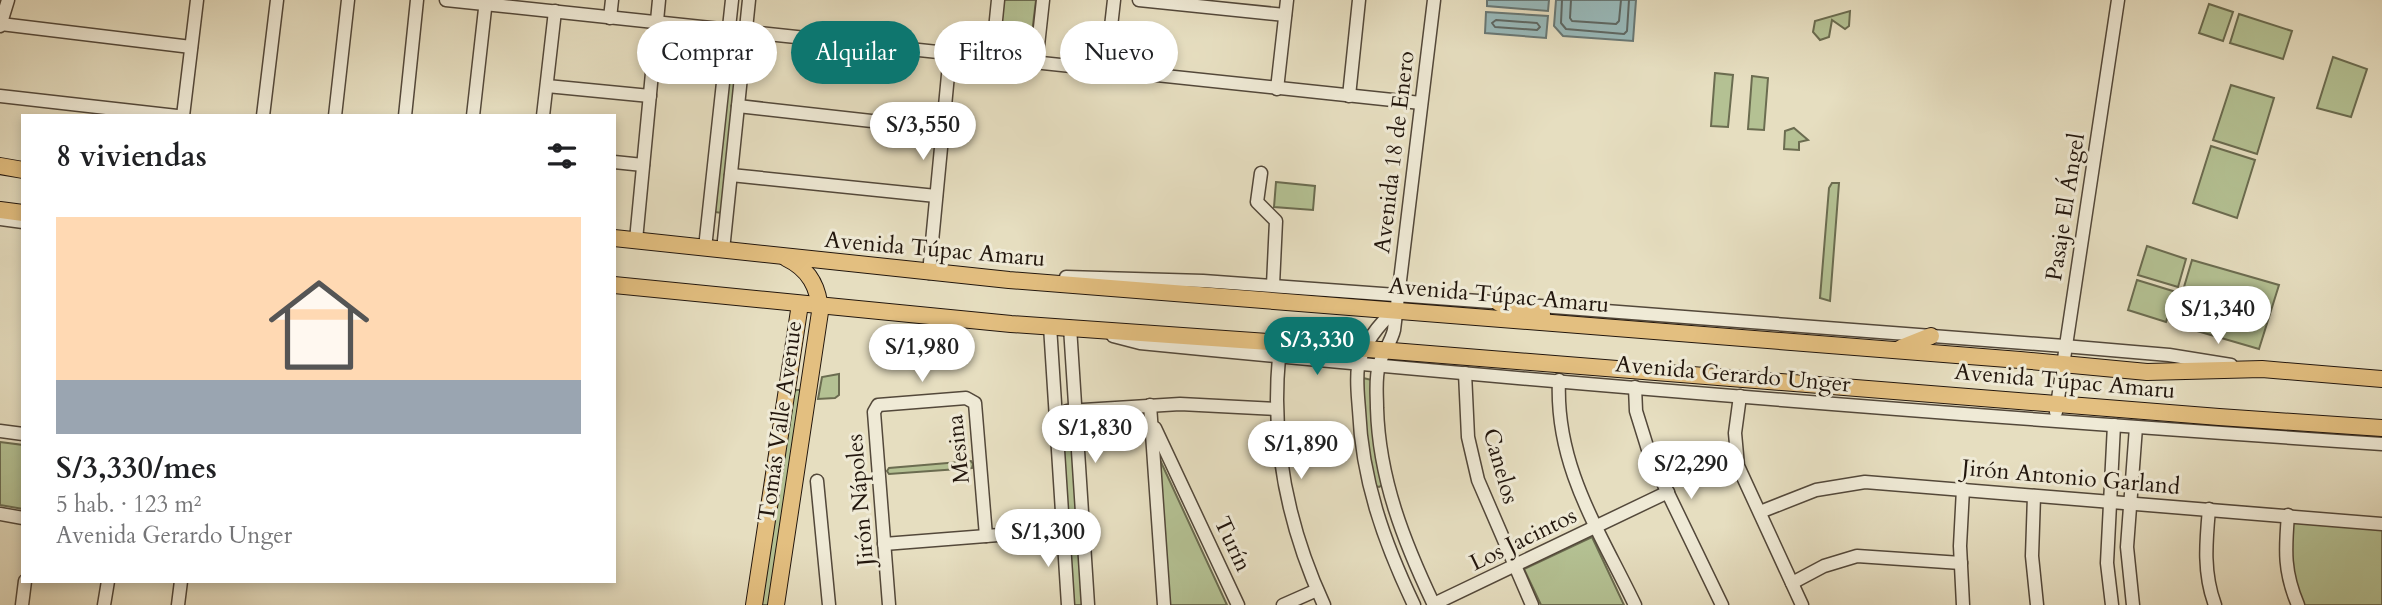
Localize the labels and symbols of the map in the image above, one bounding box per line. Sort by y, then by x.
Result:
street label: Avenida 18 de Enero [1366,49,1422,255]
pin: S/3,550 [858,102,988,162]
street label: Pasaje El Ángel [2038,131,2092,283]
street label: Avenida Túpac Amaru [823,224,1047,274]
street label: Avenida Túpac Amaru [1387,270,1611,320]
pin: S/1,340 [2153,286,2283,346]
pin: S/3,330 [1252,318,1382,377]
street label: Tomás Valle Avenue [751,319,809,523]
pin: S/1,980 [857,324,987,384]
street label: Avenida Gerardo Unger [1614,348,1853,400]
street label: Avenida Túpac Amaru [1953,356,2177,406]
pin: S/1,830 [1030,406,1160,465]
street label: Mesina [939,413,977,485]
pin: S/1,890 [1236,421,1366,481]
street label: Canelos [1475,425,1527,507]
street label: Jirón Nápoles [839,433,881,570]
pin: S/2,290 [1626,442,1756,501]
street label: Jirón Antonio Garland [1957,452,2182,502]
street label: Los Jacintos [1464,500,1582,578]
pin: S/1,300 [983,510,1113,569]
street label: Turín [1207,511,1259,577]

